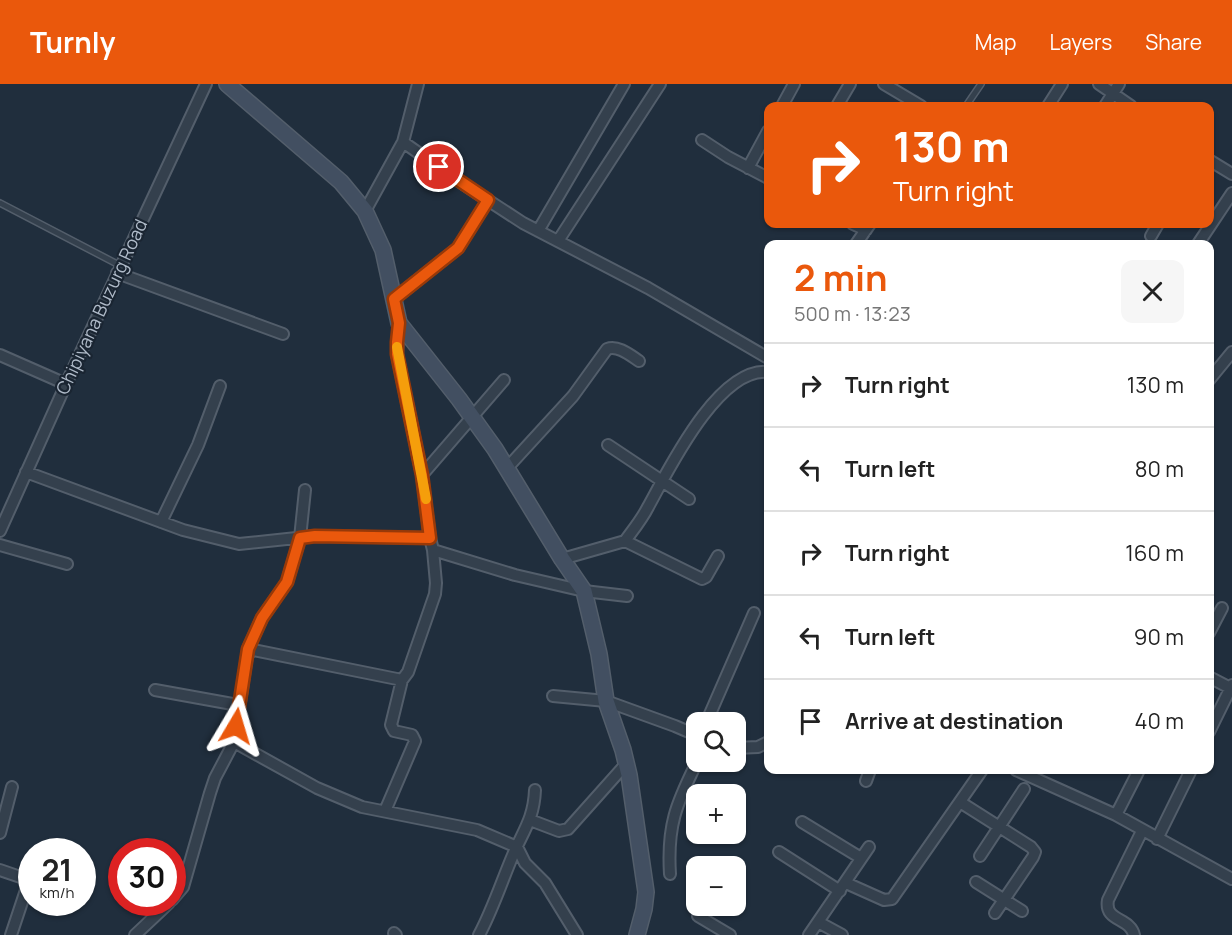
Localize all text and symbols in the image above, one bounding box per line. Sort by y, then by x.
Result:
text: Turnly [30,23,115,61]
text: Map [975,28,1016,56]
text: Layers [1049,28,1112,56]
text: Share [1145,28,1202,56]
text: 130 m [893,117,1010,175]
icon: right [794,126,872,204]
pin [413,141,464,192]
icon: arrive [422,150,455,183]
text: Turn right [893,172,1014,209]
street label: Chipiyana Buzurg Road [50,215,152,398]
text: 2 min [794,253,888,302]
button: close [1121,260,1184,323]
text: 500 m · 13:23 [794,300,911,327]
icon: right [794,369,827,402]
text: Turn right [845,370,950,400]
text: 130 m [1127,370,1184,400]
icon: left [794,453,827,486]
text: Turn left [845,454,935,484]
text: 80 m [1135,454,1184,484]
icon: right [794,537,827,570]
text: Turn right [845,538,950,568]
text: 160 m [1125,538,1184,568]
icon: left [794,621,827,654]
text: Turn left [845,622,935,652]
text: 90 m [1134,622,1184,652]
position arrow [204,694,268,758]
icon: arrive [794,705,827,738]
text: Arrive at destination [845,706,1063,736]
text: 40 m [1135,706,1184,736]
map controls [686,712,746,916]
button: search [686,712,746,772]
button: + [686,784,746,844]
speed limit sign: 30 [108,838,186,916]
text: 21 [41,849,73,890]
button: − [686,856,746,916]
text: km/h [40,882,74,903]

